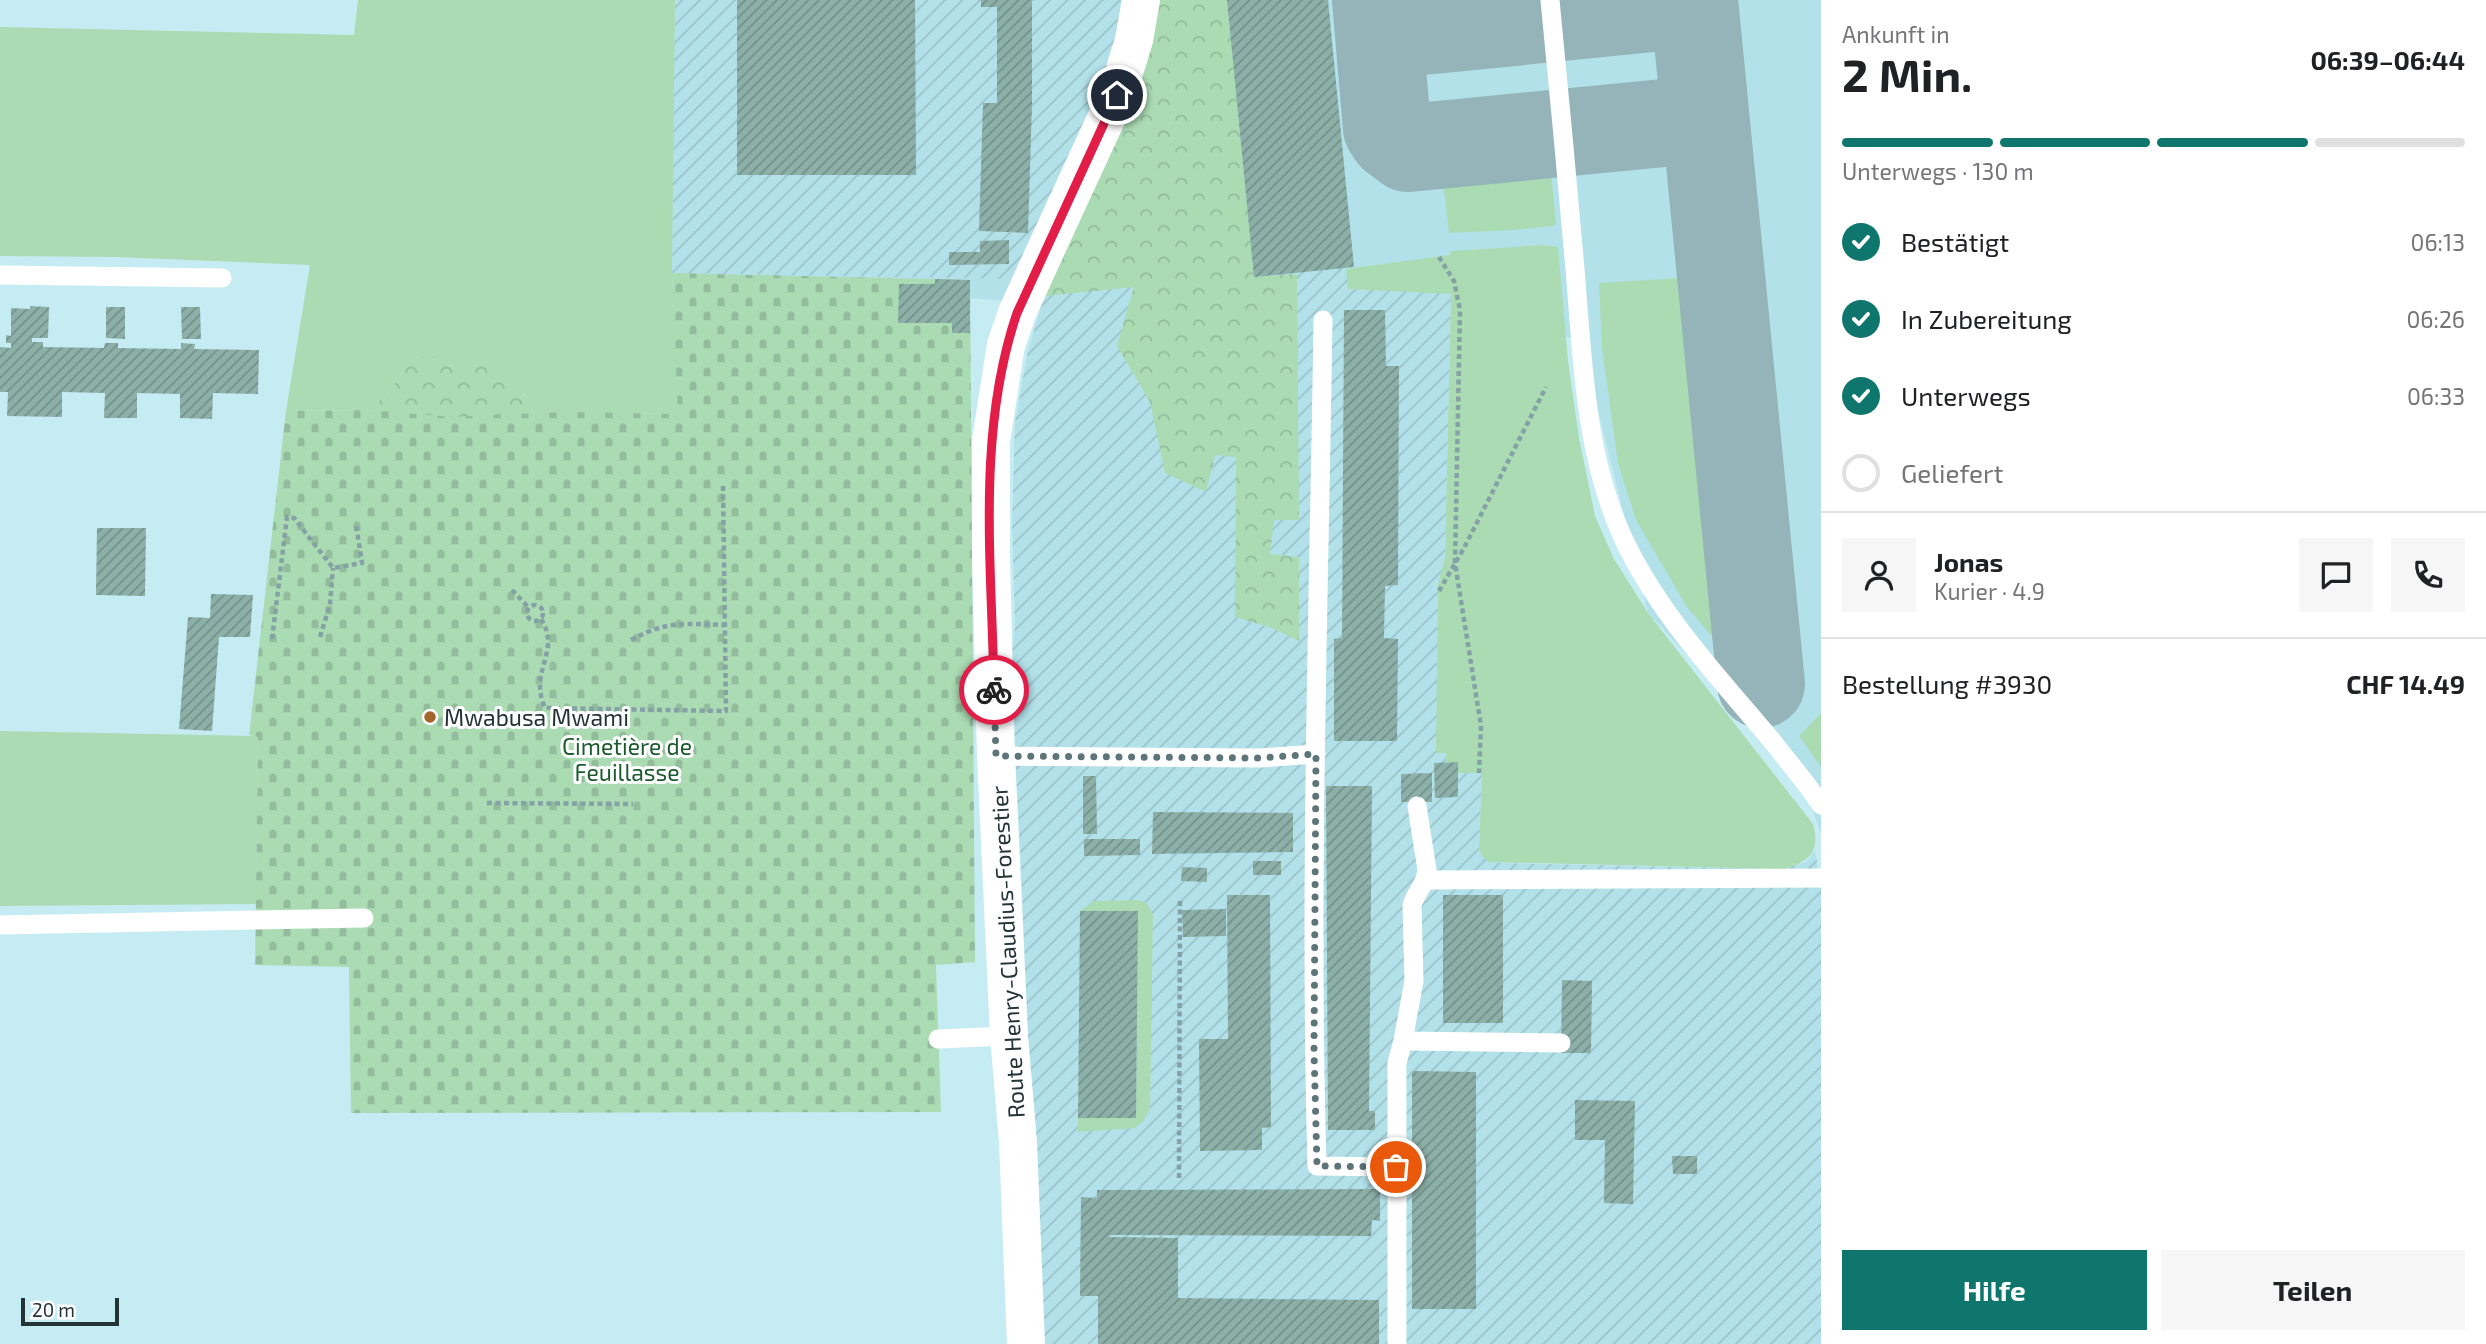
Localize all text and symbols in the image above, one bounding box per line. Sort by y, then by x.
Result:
text: Ankunft in [1842,20,1950,48]
text: 06:39–06:44 [2310,44,2465,75]
text: 2 Min. [1842,46,1972,101]
pin [1087,65,1147,125]
icon: home [1098,76,1136,114]
text: Unterwegs · 130 m [1842,157,2034,185]
icon: check [1842,223,1880,261]
text: Bestätigt [1901,226,2009,257]
text: 06:13 [2411,228,2465,256]
icon: check [1842,300,1880,338]
text: In Zubereitung [1901,303,2072,334]
text: 06:26 [2406,305,2465,333]
icon: check [1842,377,1880,415]
text: Unterwegs [1901,380,2031,411]
text: 06:33 [2407,382,2465,410]
text: Geliefert [1901,457,2003,488]
button: person [1842,538,1916,612]
button: chat [2299,538,2373,612]
button: phone [2391,538,2465,612]
text: Jonas [1934,546,2003,577]
text: Kurier · 4.9 [1934,577,2045,605]
courier [959,655,1029,725]
text: Bestellung #3930 [1842,668,2052,699]
text: CHF 14.49 [2346,668,2465,699]
icon: bike [975,671,1013,709]
place label: Mwabusa Mwami [444,703,629,731]
marker: Mwabusa Mwami [422,709,438,725]
park label: Cimetière de Feuillasse [562,732,692,786]
street label: Route Henry-Claudius-Forestier [984,785,1030,1119]
pin [1366,1137,1426,1197]
icon: bag [1377,1148,1415,1186]
button: Hilfe [1842,1250,2147,1330]
button: Teilen [2161,1250,2465,1330]
scale bar [21,1295,119,1327]
text: 20 m [32,1298,75,1321]

